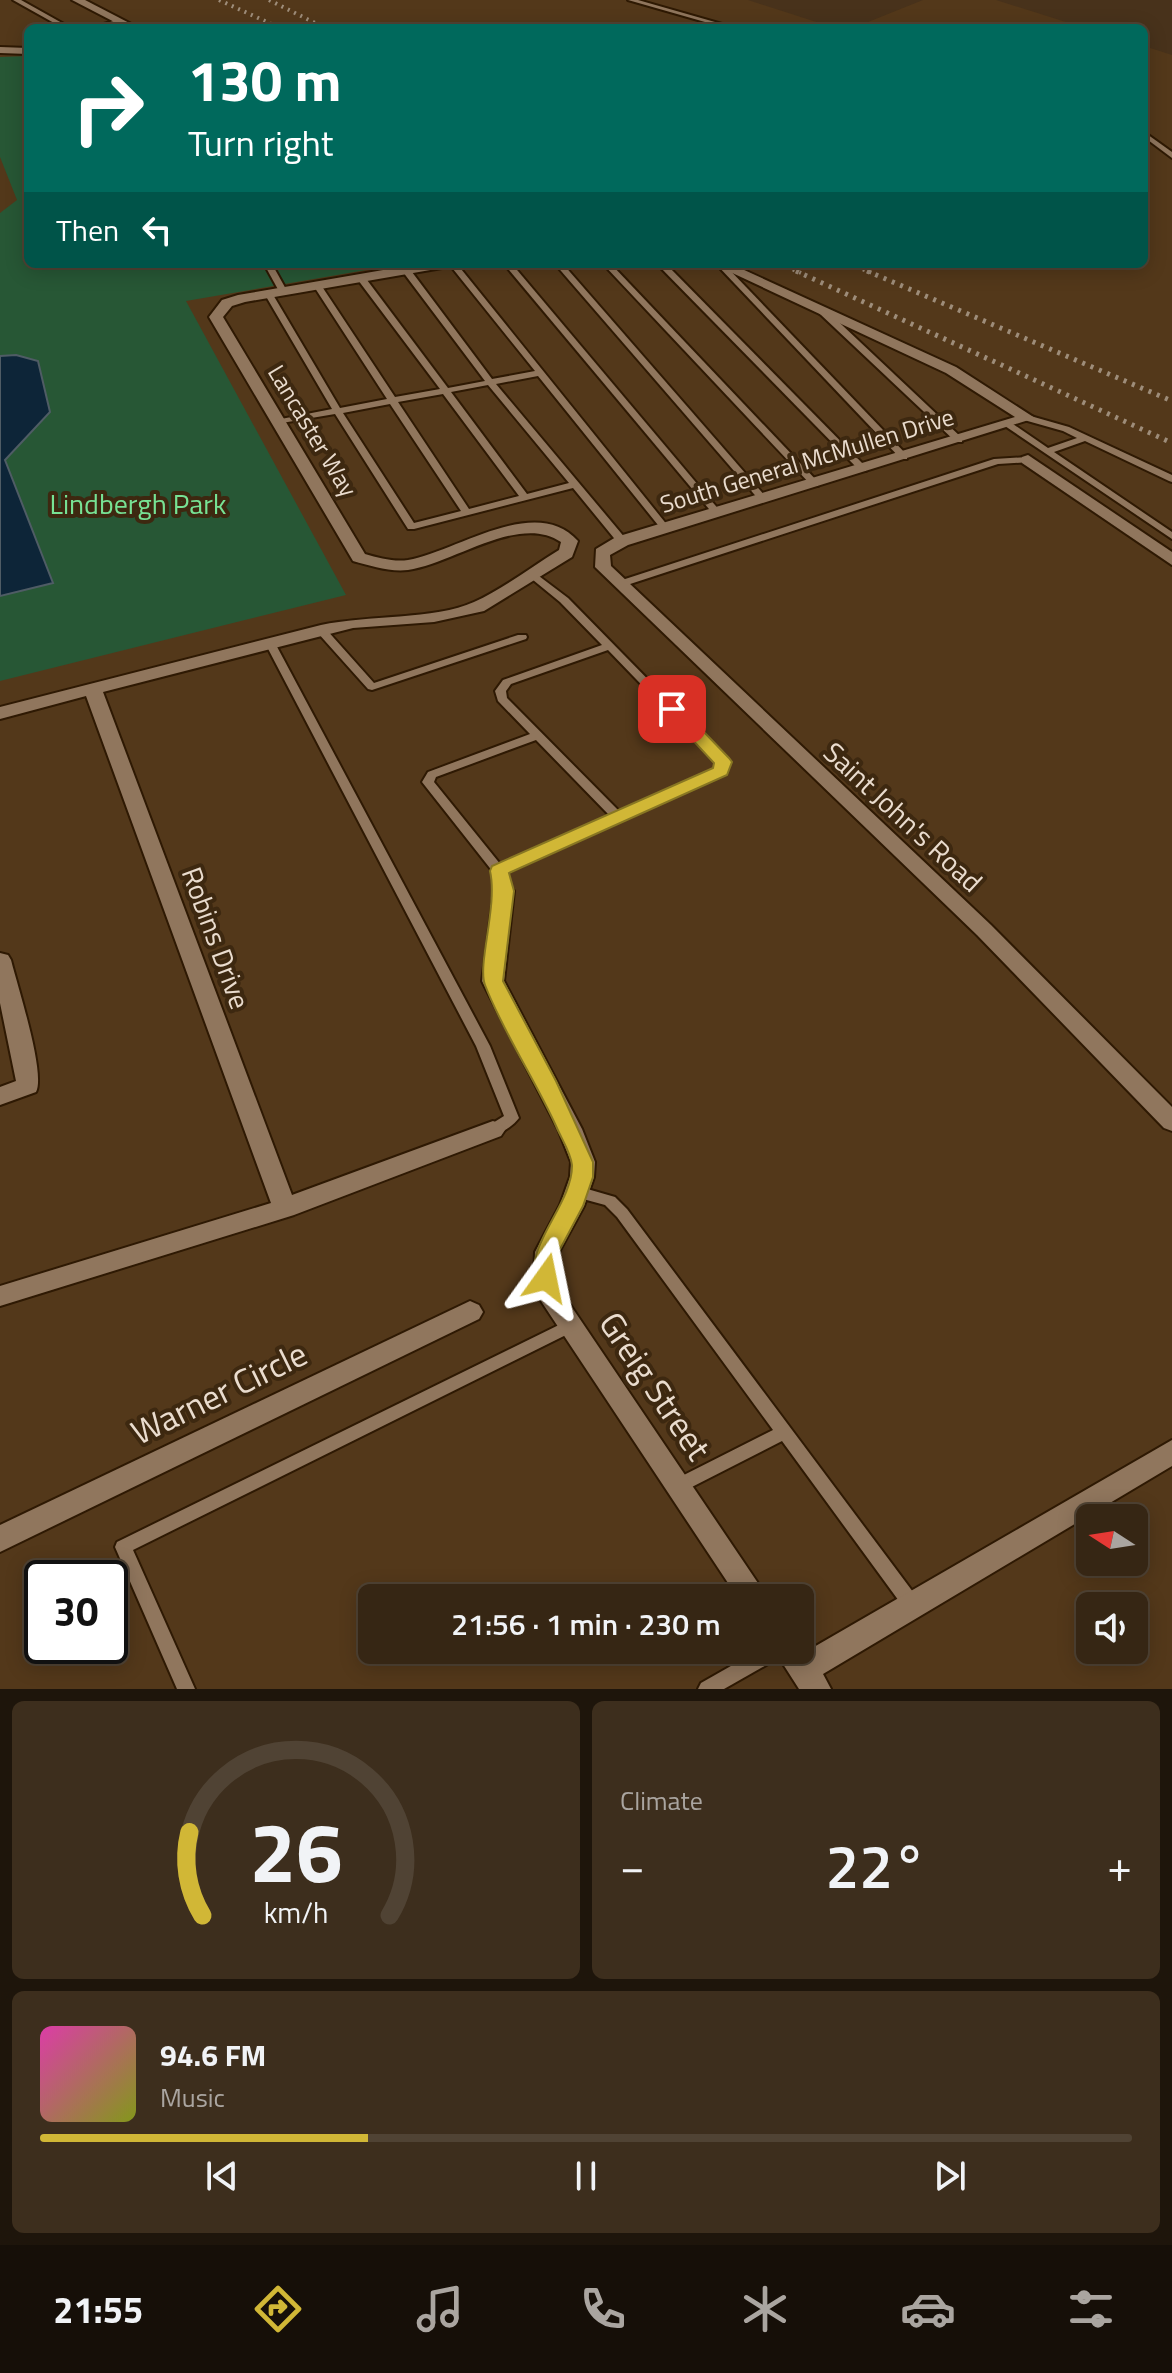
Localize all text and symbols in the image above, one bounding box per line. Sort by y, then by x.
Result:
text: 130 m [188,38,341,123]
icon: right [56,56,160,160]
text: Turn right [188,115,333,170]
text: Then [56,207,119,253]
icon: left [135,208,179,252]
street label: Lancaster Way [259,358,367,504]
street label: South General McMullen Drive [655,398,958,522]
park label: Lindbergh Park [50,482,226,525]
pin [638,675,706,743]
icon: arrive [650,687,694,731]
street label: Saint John's Road [814,731,993,902]
street label: Robins Drive [171,861,262,1015]
position arrow [504,1236,588,1320]
street label: Greig Street [587,1301,725,1470]
street label: Warner Circle [122,1327,315,1457]
north arrow [1076,1504,1148,1576]
map controls [1076,1504,1148,1664]
speed limit sign: 30 [24,1560,128,1664]
button: sound [1076,1592,1148,1664]
text: 21:56 · 1 min · 230 m [451,1601,721,1647]
text: Climate [620,1781,703,1820]
text: 26 [249,1788,343,1914]
text: 22° [826,1820,926,1911]
text: − [620,1832,645,1899]
text: + [1107,1832,1132,1899]
text: km/h [264,1891,328,1934]
text: 94.6 FM [160,2032,266,2078]
text: Music [160,2078,225,2117]
icon: previous [200,2154,244,2198]
icon: pause [564,2154,608,2198]
icon: next [928,2154,972,2198]
icon: directions [250,2281,306,2337]
icon: music [412,2281,468,2337]
icon: phone [575,2281,631,2337]
icon: climate [737,2281,793,2337]
icon: car [900,2281,956,2337]
icon: filters [1063,2281,1119,2337]
text: 21:55 [53,2282,143,2337]

